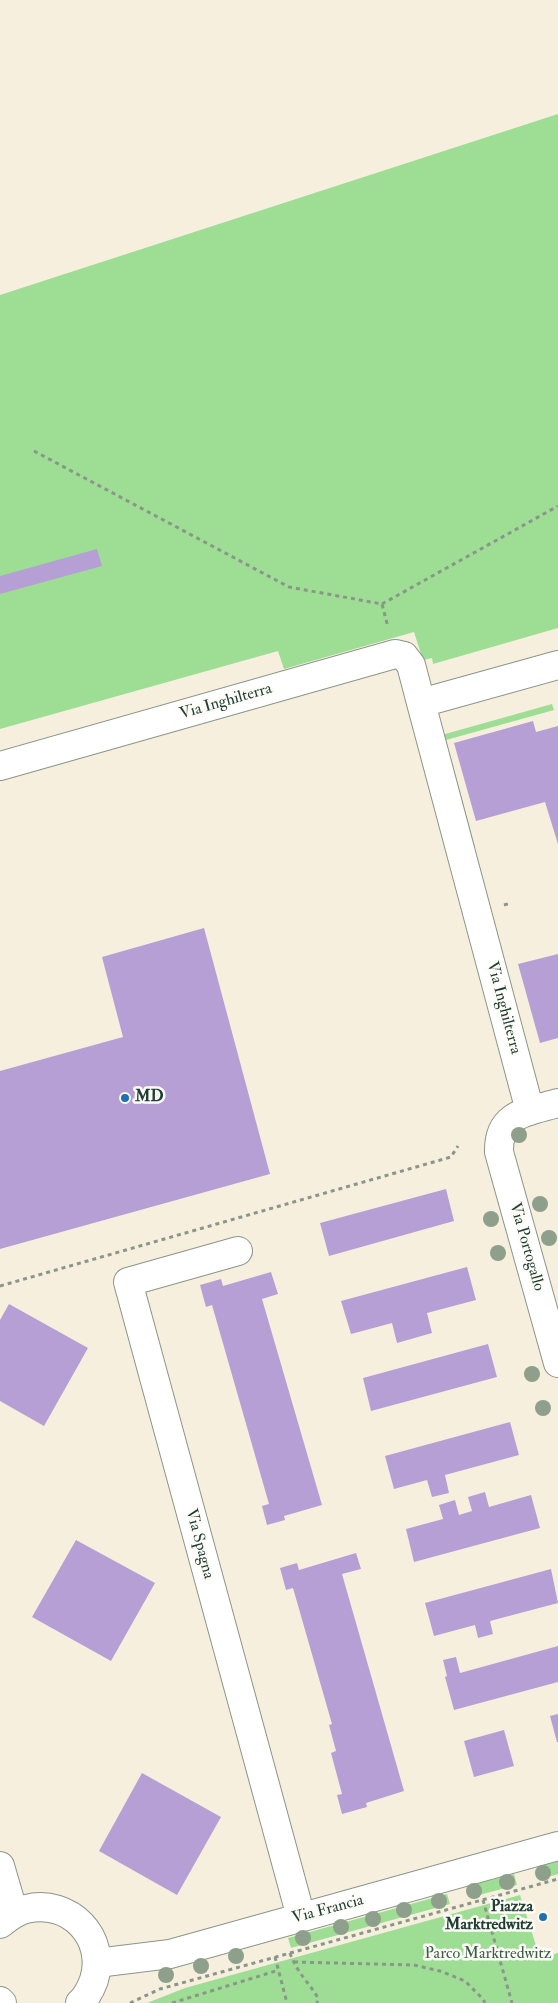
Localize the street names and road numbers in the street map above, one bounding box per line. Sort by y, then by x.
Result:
street label: Via Inghilterra [178,680,274,724]
street label: Via Inghilterra [481,960,525,1056]
street label: Via Portogallo [504,1201,548,1293]
street label: Via Spagna [180,1507,218,1581]
street label: Via Francia [290,1891,366,1929]

